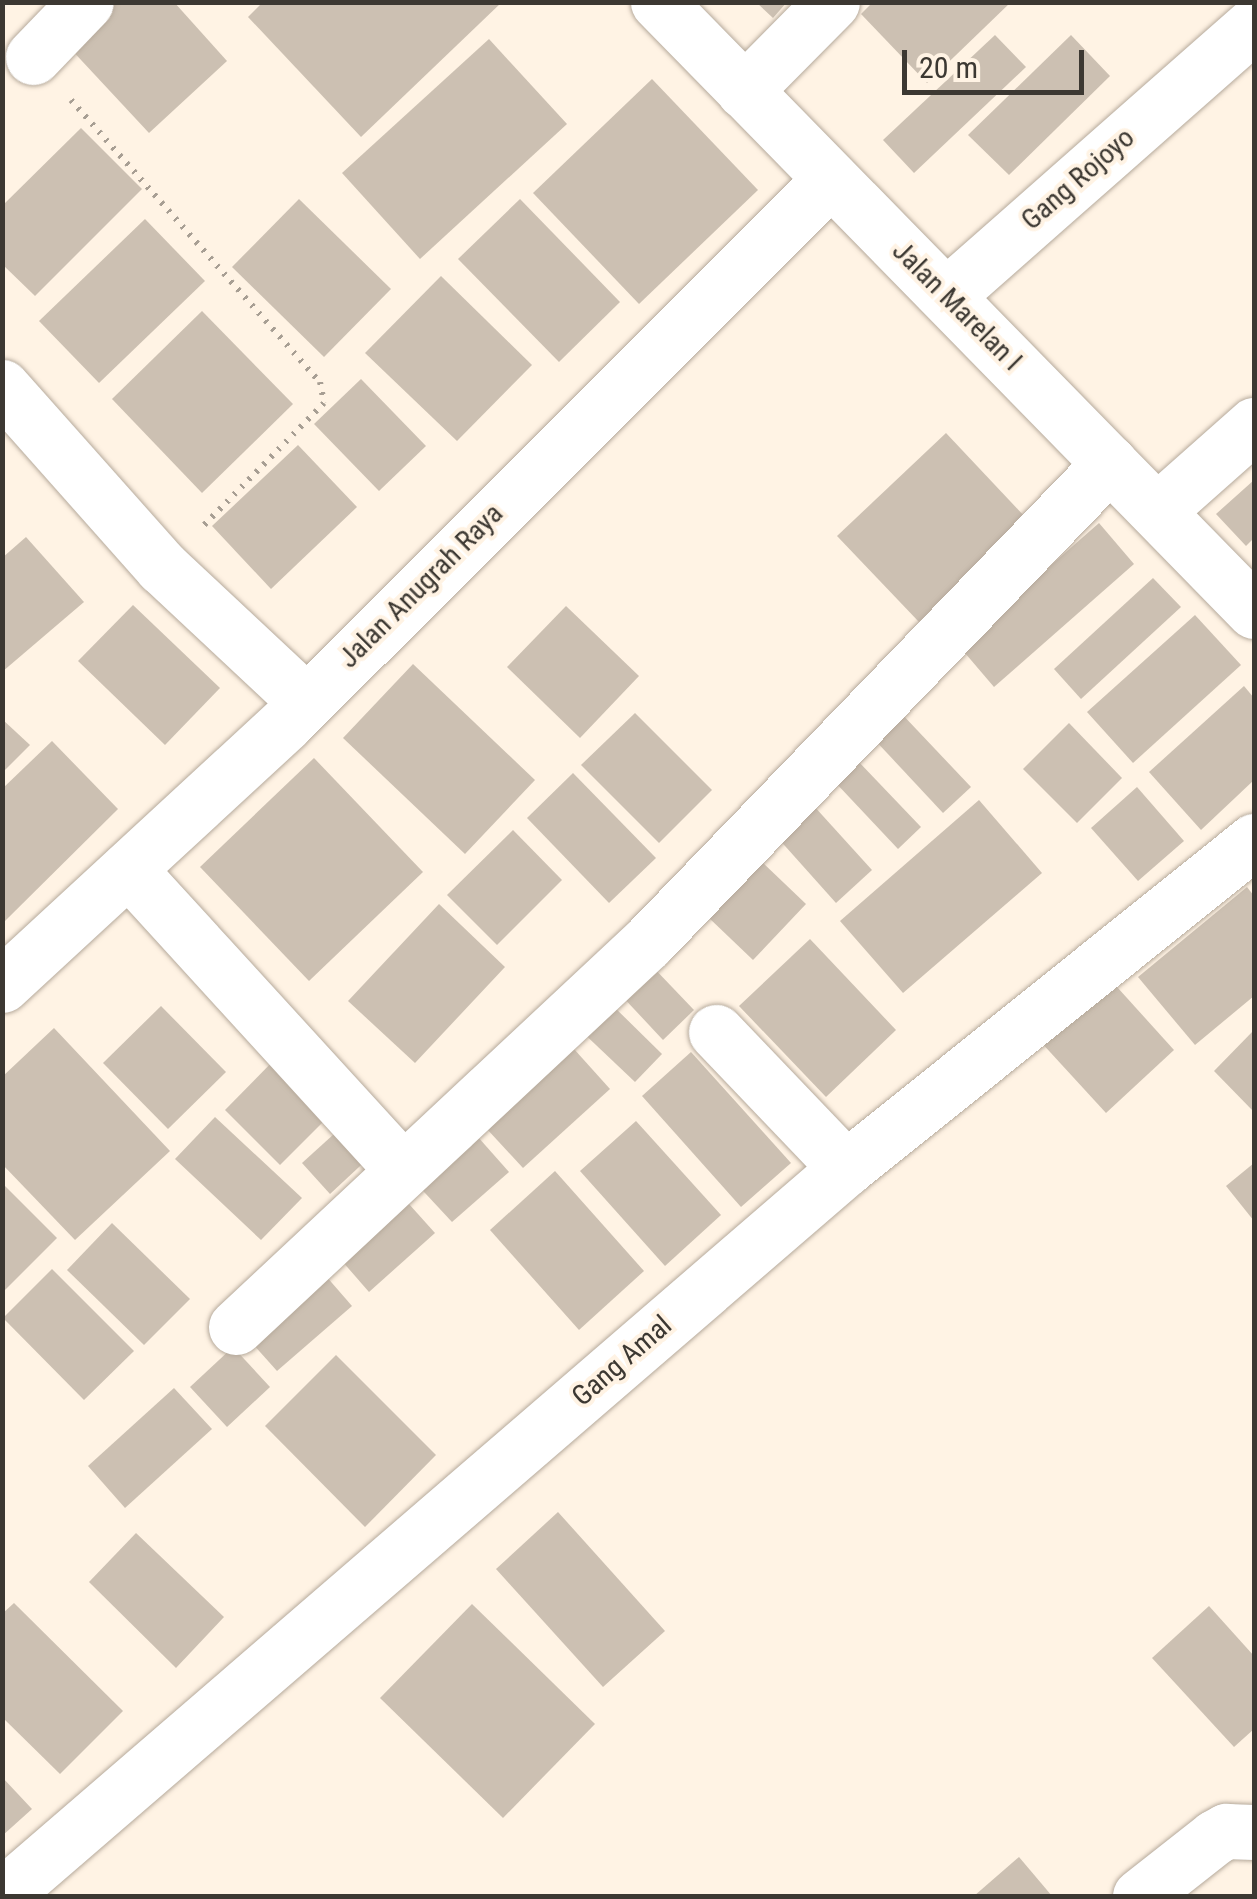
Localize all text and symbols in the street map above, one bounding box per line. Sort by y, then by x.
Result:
scale bar [907,30,1090,92]
text: 20 m [919,50,978,85]
street label: Gang Rojoyo [1015,121,1141,237]
street label: Jalan Marelan I [885,234,1029,378]
street label: Jalan Anugrah Raya [332,497,510,675]
street label: Gang Amal [565,1309,679,1413]

